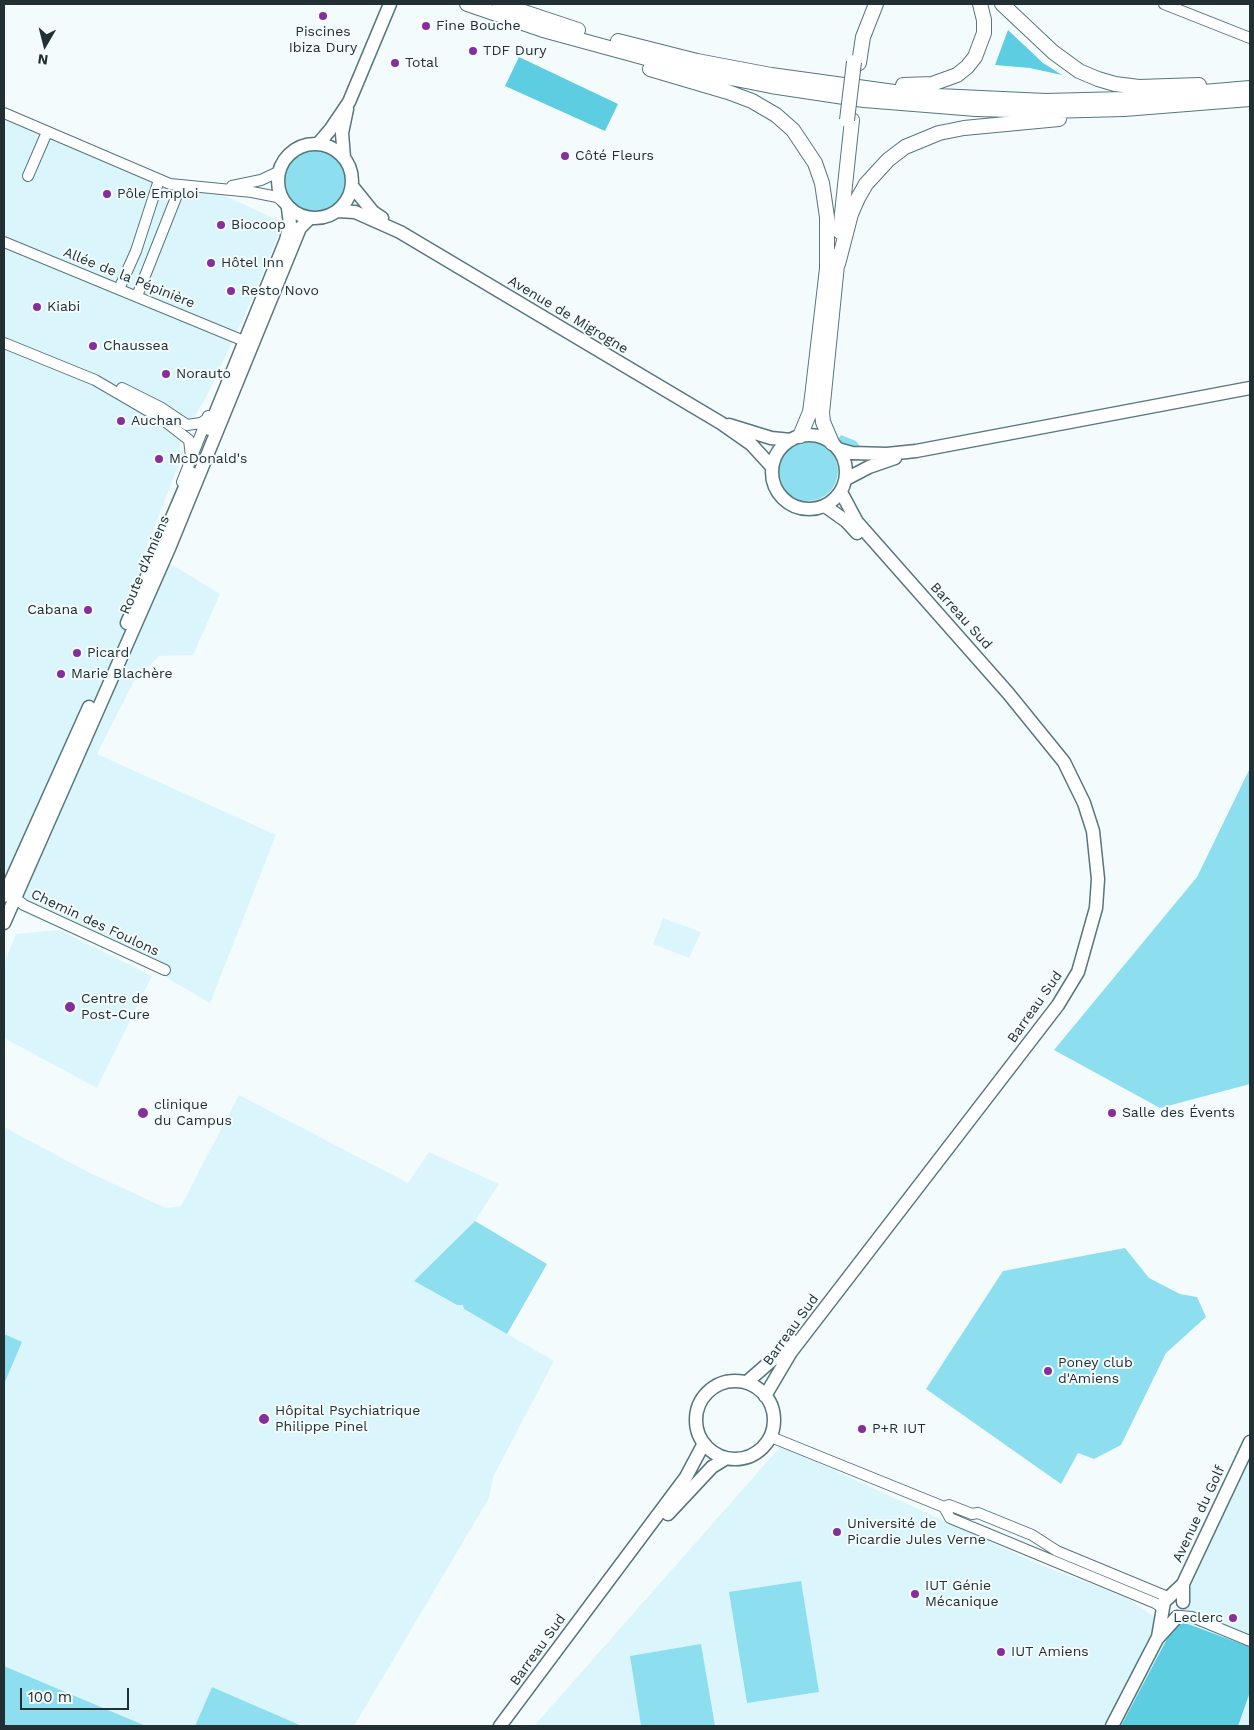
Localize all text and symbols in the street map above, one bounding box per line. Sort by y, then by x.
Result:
marker: Piscines Ibiza Dury [317,10,329,22]
place label: Fine Bouche [436,18,521,34]
north arrow [20,20,70,70]
marker: Fine Bouche [420,20,432,32]
place label: Piscines Ibiza Dury [289,24,357,56]
place label: TDF Dury [483,43,547,59]
marker: TDF Dury [467,45,479,57]
text: N [37,51,49,68]
place label: Total [405,55,438,71]
marker: Total [389,57,401,69]
place label: Côté Fleurs [575,148,654,164]
marker: Côté Fleurs [559,150,571,162]
place label: Pôle Emploi [117,186,198,202]
marker: Pôle Emploi [101,188,113,200]
place label: Biocoop [231,217,286,233]
marker: Biocoop [215,219,227,231]
street label: Allée de la Pépinière [61,244,197,312]
place label: Hôtel Inn [221,255,284,271]
marker: Hôtel Inn [205,257,217,269]
street label: Avenue de Migrogne [505,272,631,358]
place label: Resto Novo [241,283,319,299]
marker: Resto Novo [225,285,237,297]
place label: Kiabi [47,299,80,315]
marker: Kiabi [31,301,43,313]
place label: Chaussea [103,338,169,354]
marker: Chaussea [87,340,99,352]
place label: Norauto [176,366,231,382]
marker: Norauto [160,368,172,380]
place label: Auchan [131,413,182,429]
marker: Auchan [115,415,127,427]
place label: McDonald's [169,451,247,467]
marker: McDonald's [153,453,165,465]
street label: Route d'Amiens [117,513,173,617]
street label: Barreau Sud [927,579,995,653]
place label: Cabana [27,602,78,618]
marker: Cabana [82,604,94,616]
place label: Picard [87,645,129,661]
marker: Picard [71,647,83,659]
place label: Marie Blachère [71,666,173,682]
marker: Marie Blachère [55,668,67,680]
street label: Chemin des Foulons [28,886,162,960]
street label: Barreau Sud [1004,968,1066,1046]
place label: Centre de Post-Cure [81,991,150,1024]
marker: Centre de Post-Cure [63,1000,77,1014]
place label: clinique du Campus [154,1097,232,1130]
place label: Salle des Évents [1122,1105,1235,1121]
marker: clinique du Campus [136,1106,150,1120]
marker: Salle des Évents [1106,1107,1118,1119]
street label: Barreau Sud [760,1291,822,1369]
place label: Poney club d'Amiens [1058,1355,1133,1388]
marker: Poney club d'Amiens [1042,1365,1054,1377]
place label: Hôpital Psychiatrique Philippe Pinel [275,1403,420,1435]
marker: Hôpital Psychiatrique Philippe Pinel [257,1412,271,1426]
place label: P+R IUT [872,1421,926,1437]
marker: P+R IUT [856,1423,868,1435]
street label: Avenue du Golf [1169,1463,1229,1565]
place label: Université de Picardie Jules Verne [847,1516,986,1548]
marker: Université de Picardie Jules Verne [831,1526,843,1538]
place label: IUT Génie Mécanique [925,1578,999,1610]
marker: IUT Génie Mécanique [909,1588,921,1600]
place label: Leclerc [1173,1610,1223,1626]
street label: Barreau Sud [507,1611,569,1689]
marker: Leclerc [1227,1612,1239,1624]
place label: IUT Amiens [1011,1644,1089,1660]
marker: IUT Amiens [995,1646,1007,1658]
scale bar [22,1678,131,1710]
text: 100 m [28,1688,72,1706]

